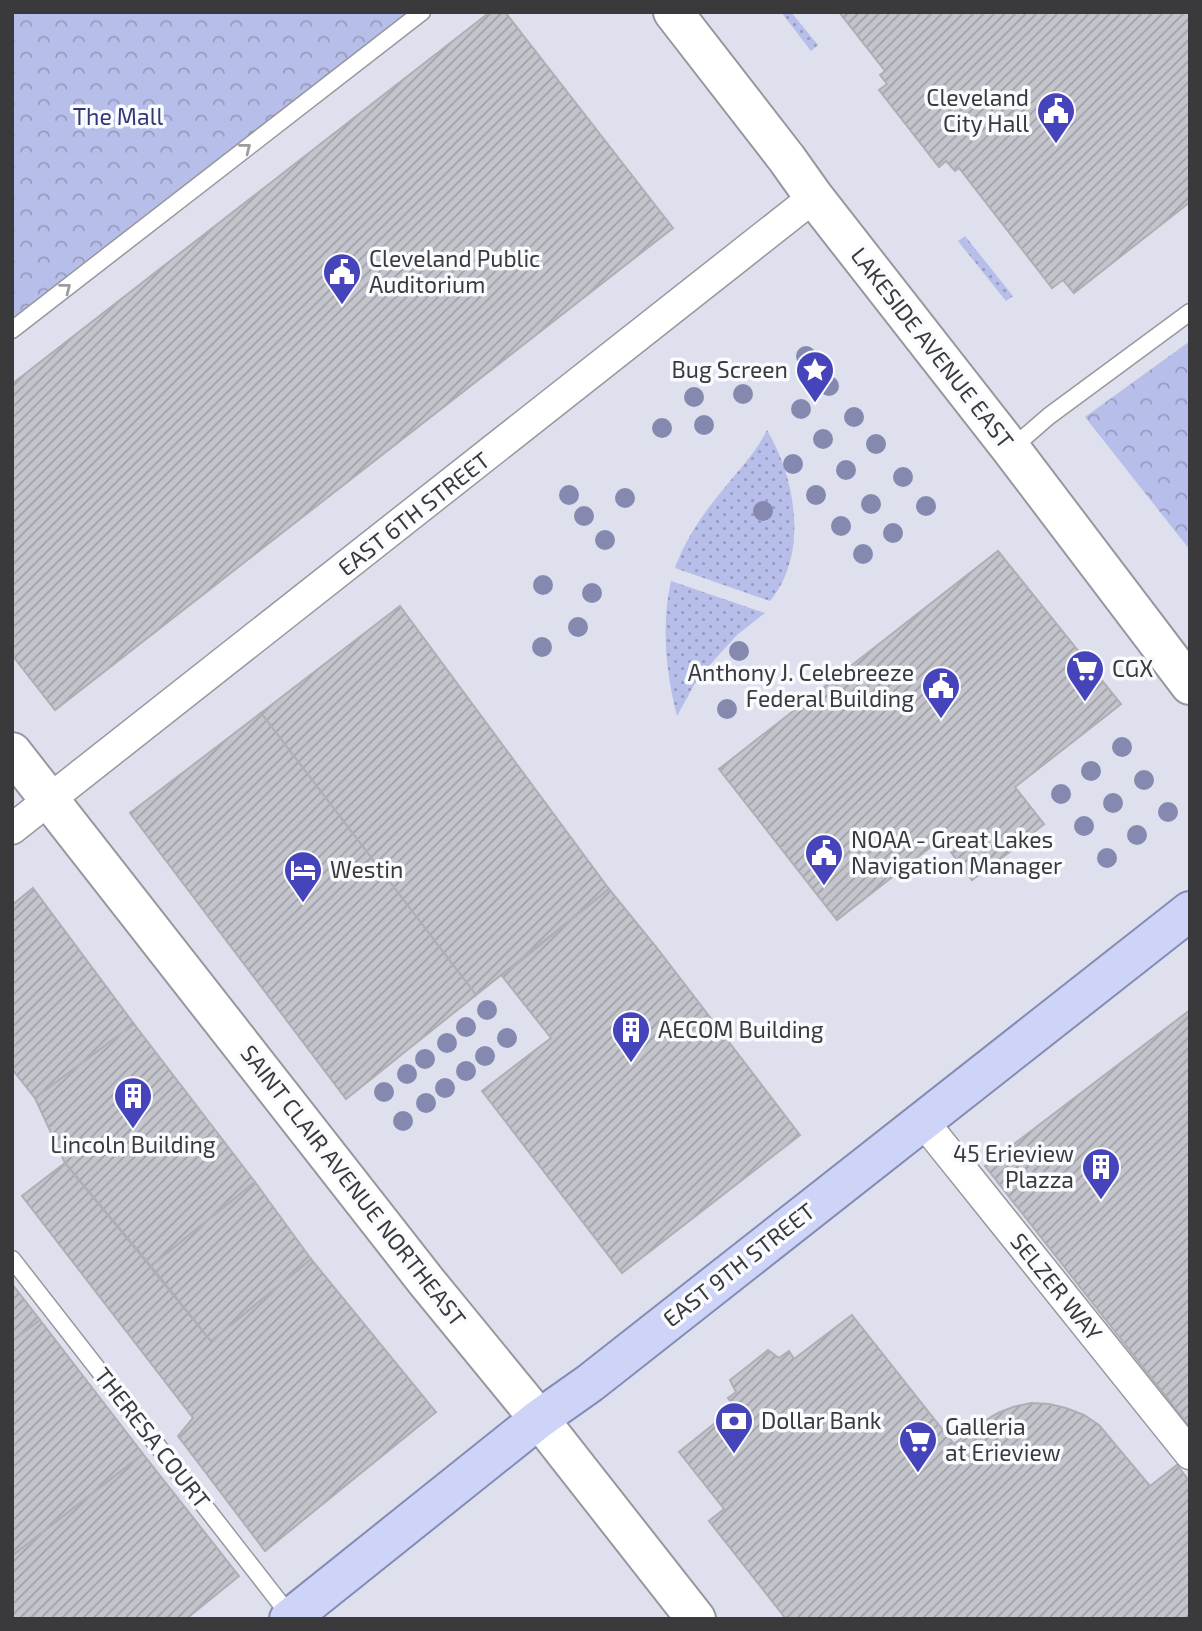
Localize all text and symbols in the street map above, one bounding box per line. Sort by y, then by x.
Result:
place label: Cleveland City Hall [926,83,1029,137]
public building icon: Cleveland City Hall [1035,90,1077,145]
park label: The Mall [73,102,163,130]
one-way arrow [238,144,251,157]
street label: LAKESIDE AVENUE EAST [846,241,1020,454]
place label: Cleveland Public Auditorium [369,244,540,298]
public building icon: Cleveland Public Auditorium [321,251,363,306]
one-way arrow [59,283,71,296]
place icon: Bug Screen [794,349,836,404]
place label: Bug Screen [672,355,788,383]
street label: EAST 6TH STREET [332,445,495,581]
supermarket icon: CGX [1064,648,1106,703]
place label: CGX [1112,654,1153,682]
place label: Anthony J. Celebreeze Federal Building [688,658,914,712]
public building icon: Anthony J. Celebreeze Federal Building [920,665,962,720]
place label: NOAA - Great Lakes Navigation Manager [851,825,1062,879]
public building icon: NOAA - Great Lakes Navigation Manager [803,832,845,887]
hotel icon: Westin [282,849,324,904]
place label: Westin [330,855,403,883]
building icon: AECOM Building [610,1009,652,1064]
place label: AECOM Building [658,1015,824,1043]
street label: SAINT CLAIR AVENUE NORTHEAST [235,1039,472,1332]
building icon: Lincoln Building [112,1075,154,1130]
place label: Lincoln Building [50,1130,216,1158]
place label: 45 Erieview Plazza [953,1139,1074,1193]
building icon: 45 Erieview Plazza [1080,1146,1122,1201]
street label: EAST 9TH STREET [657,1196,820,1332]
street label: SELZER WAY [1005,1227,1109,1346]
street label: THERESA COURT [89,1361,217,1514]
bank icon: Dollar Bank [713,1400,755,1455]
place label: Dollar Bank [761,1406,882,1434]
place label: Galleria at Erieview [945,1412,1061,1466]
supermarket icon: Galleria at Erieview [897,1419,939,1474]

